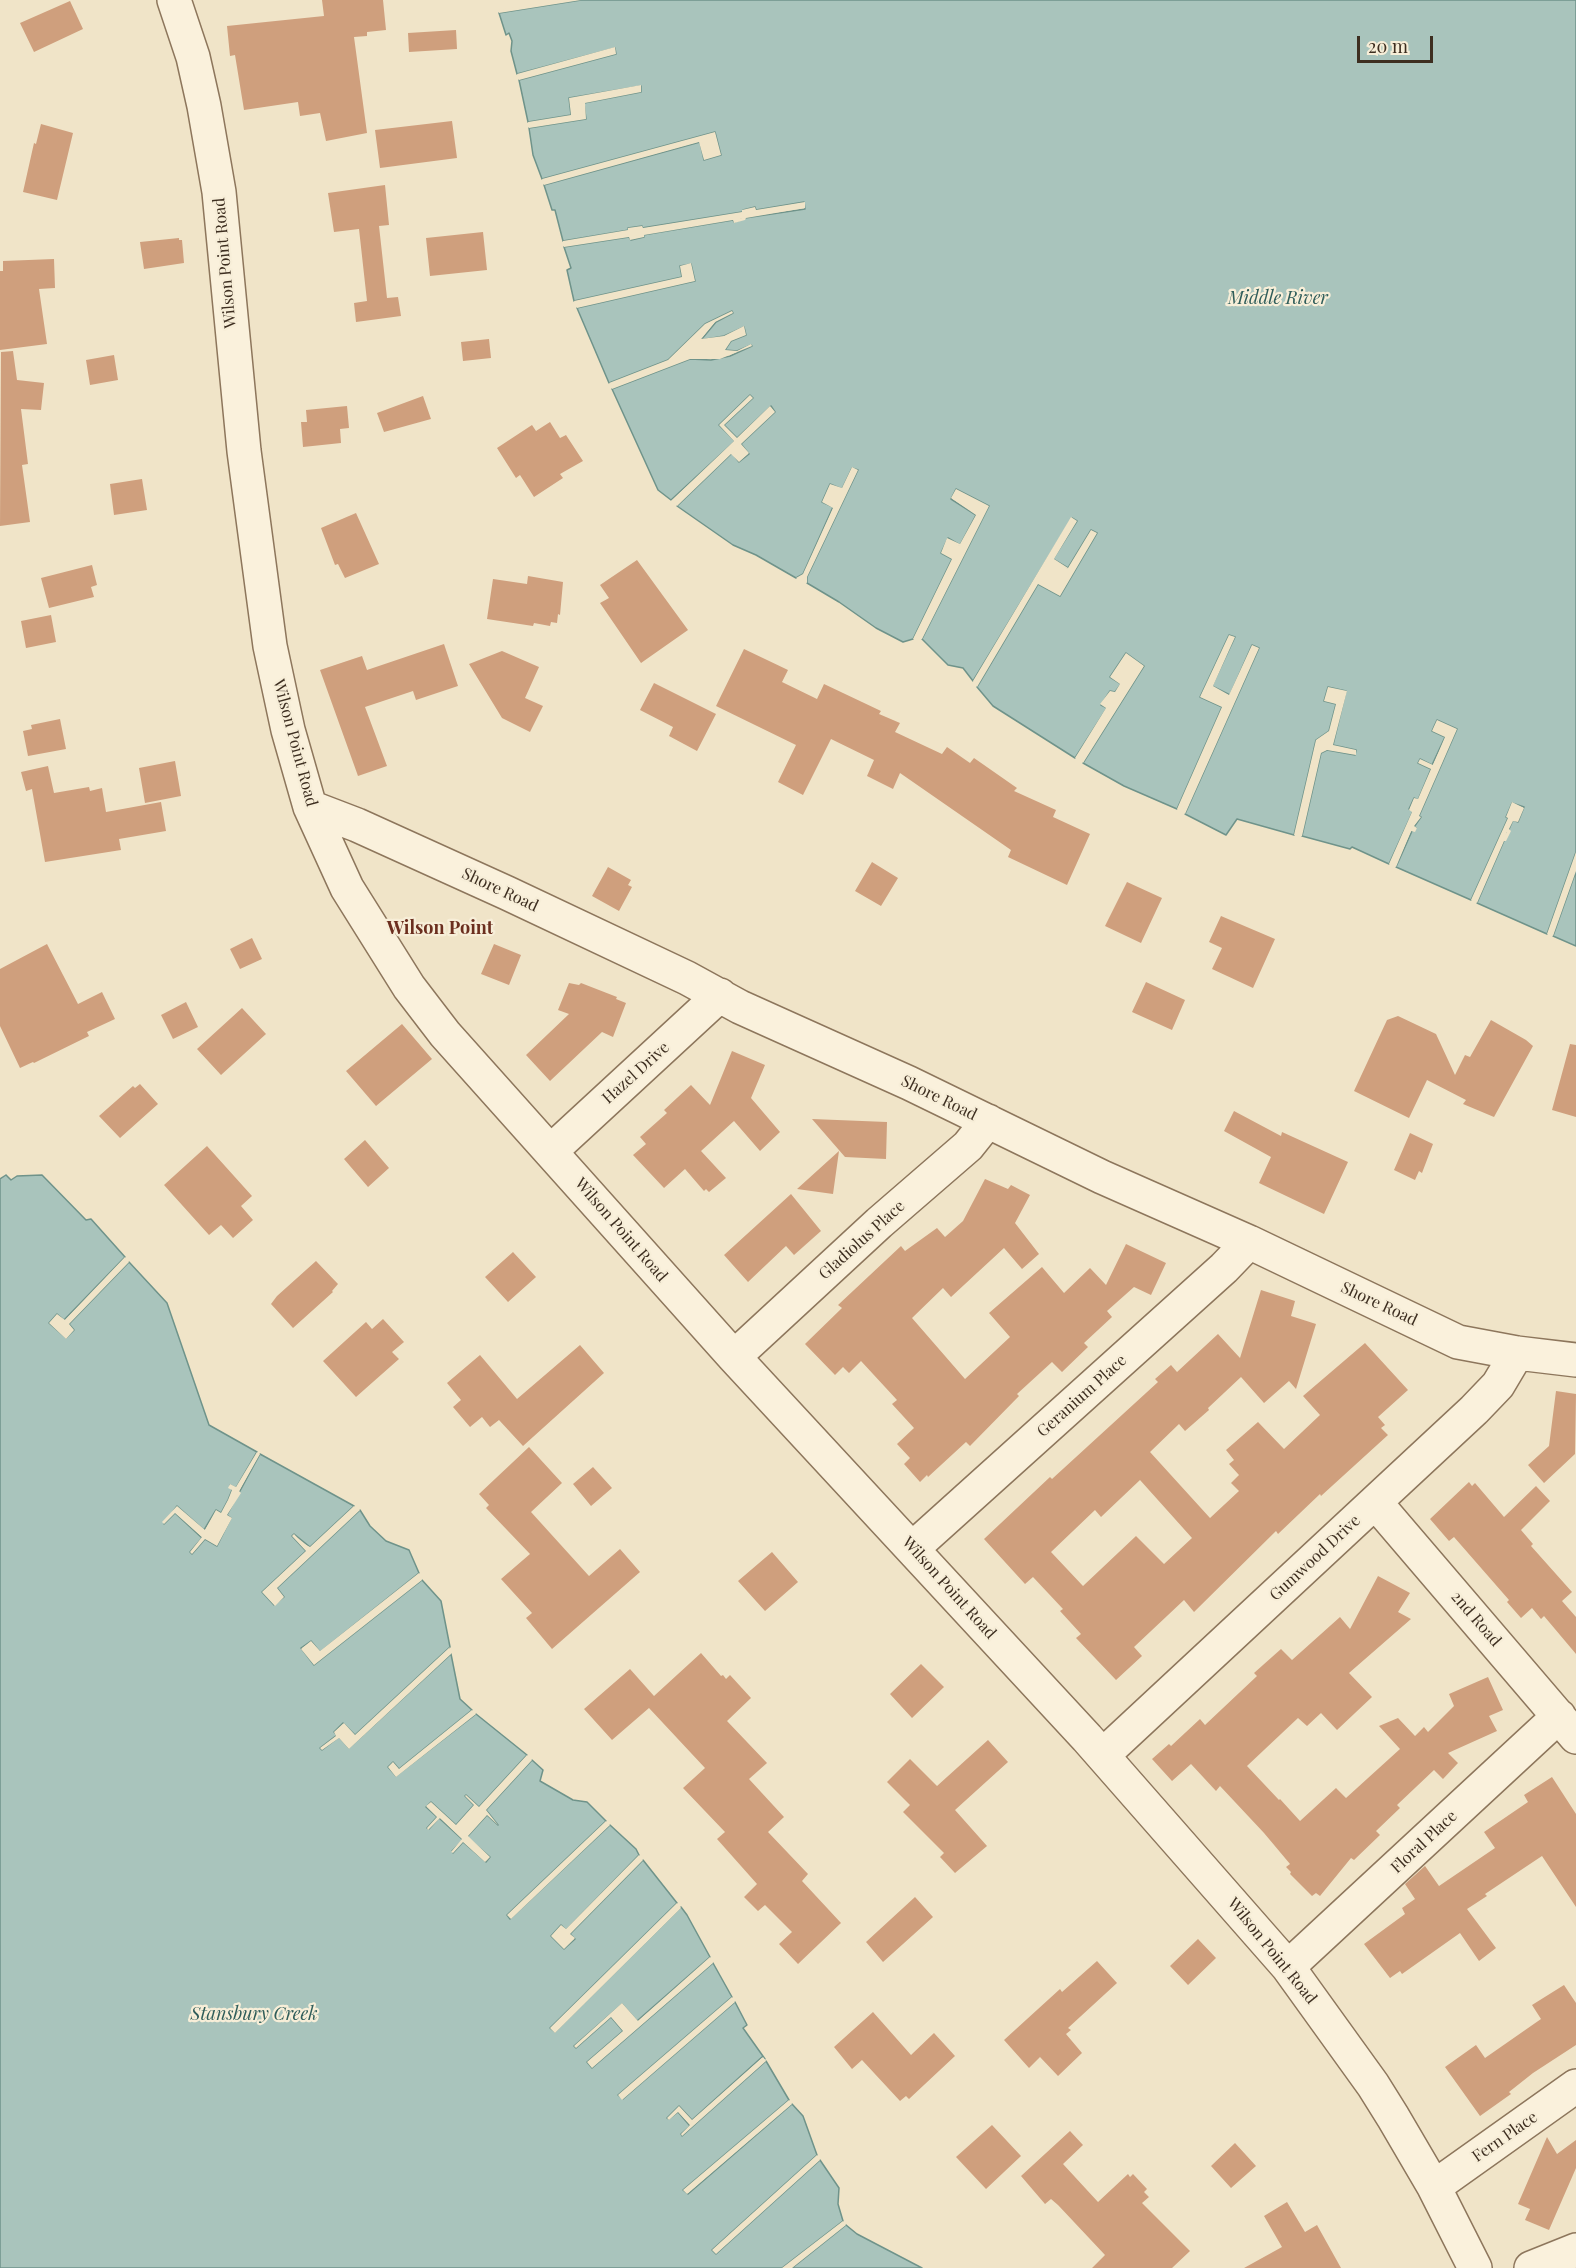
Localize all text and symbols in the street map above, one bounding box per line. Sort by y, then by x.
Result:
scale bar [1360,24,1436,62]
text: 20 m [1368,34,1408,58]
street label: Wilson Point Road [210,197,240,329]
water label: Middle River [1228,287,1328,309]
street label: Wilson Point Road [269,677,321,809]
street label: Shore Road [459,864,541,916]
district label: Wilson Point [387,917,493,939]
street label: Hazel Drive [599,1038,673,1108]
street label: Shore Road [898,1071,980,1125]
street label: Wilson Point Road [571,1174,671,1286]
street label: Gladiolus Place [815,1196,909,1284]
street label: Shore Road [1338,1278,1420,1330]
street label: Geranium Place [1033,1351,1131,1441]
street label: Gumwood Drive [1266,1511,1364,1605]
street label: Wilson Point Road [898,1533,1000,1643]
street label: 2nd Road [1447,1587,1505,1651]
street label: Floral Place [1387,1807,1461,1877]
street label: Wilson Point Road [1223,1894,1321,2008]
water label: Stansbury Creek [191,2003,317,2025]
street label: Fern Place [1469,2108,1541,2166]

